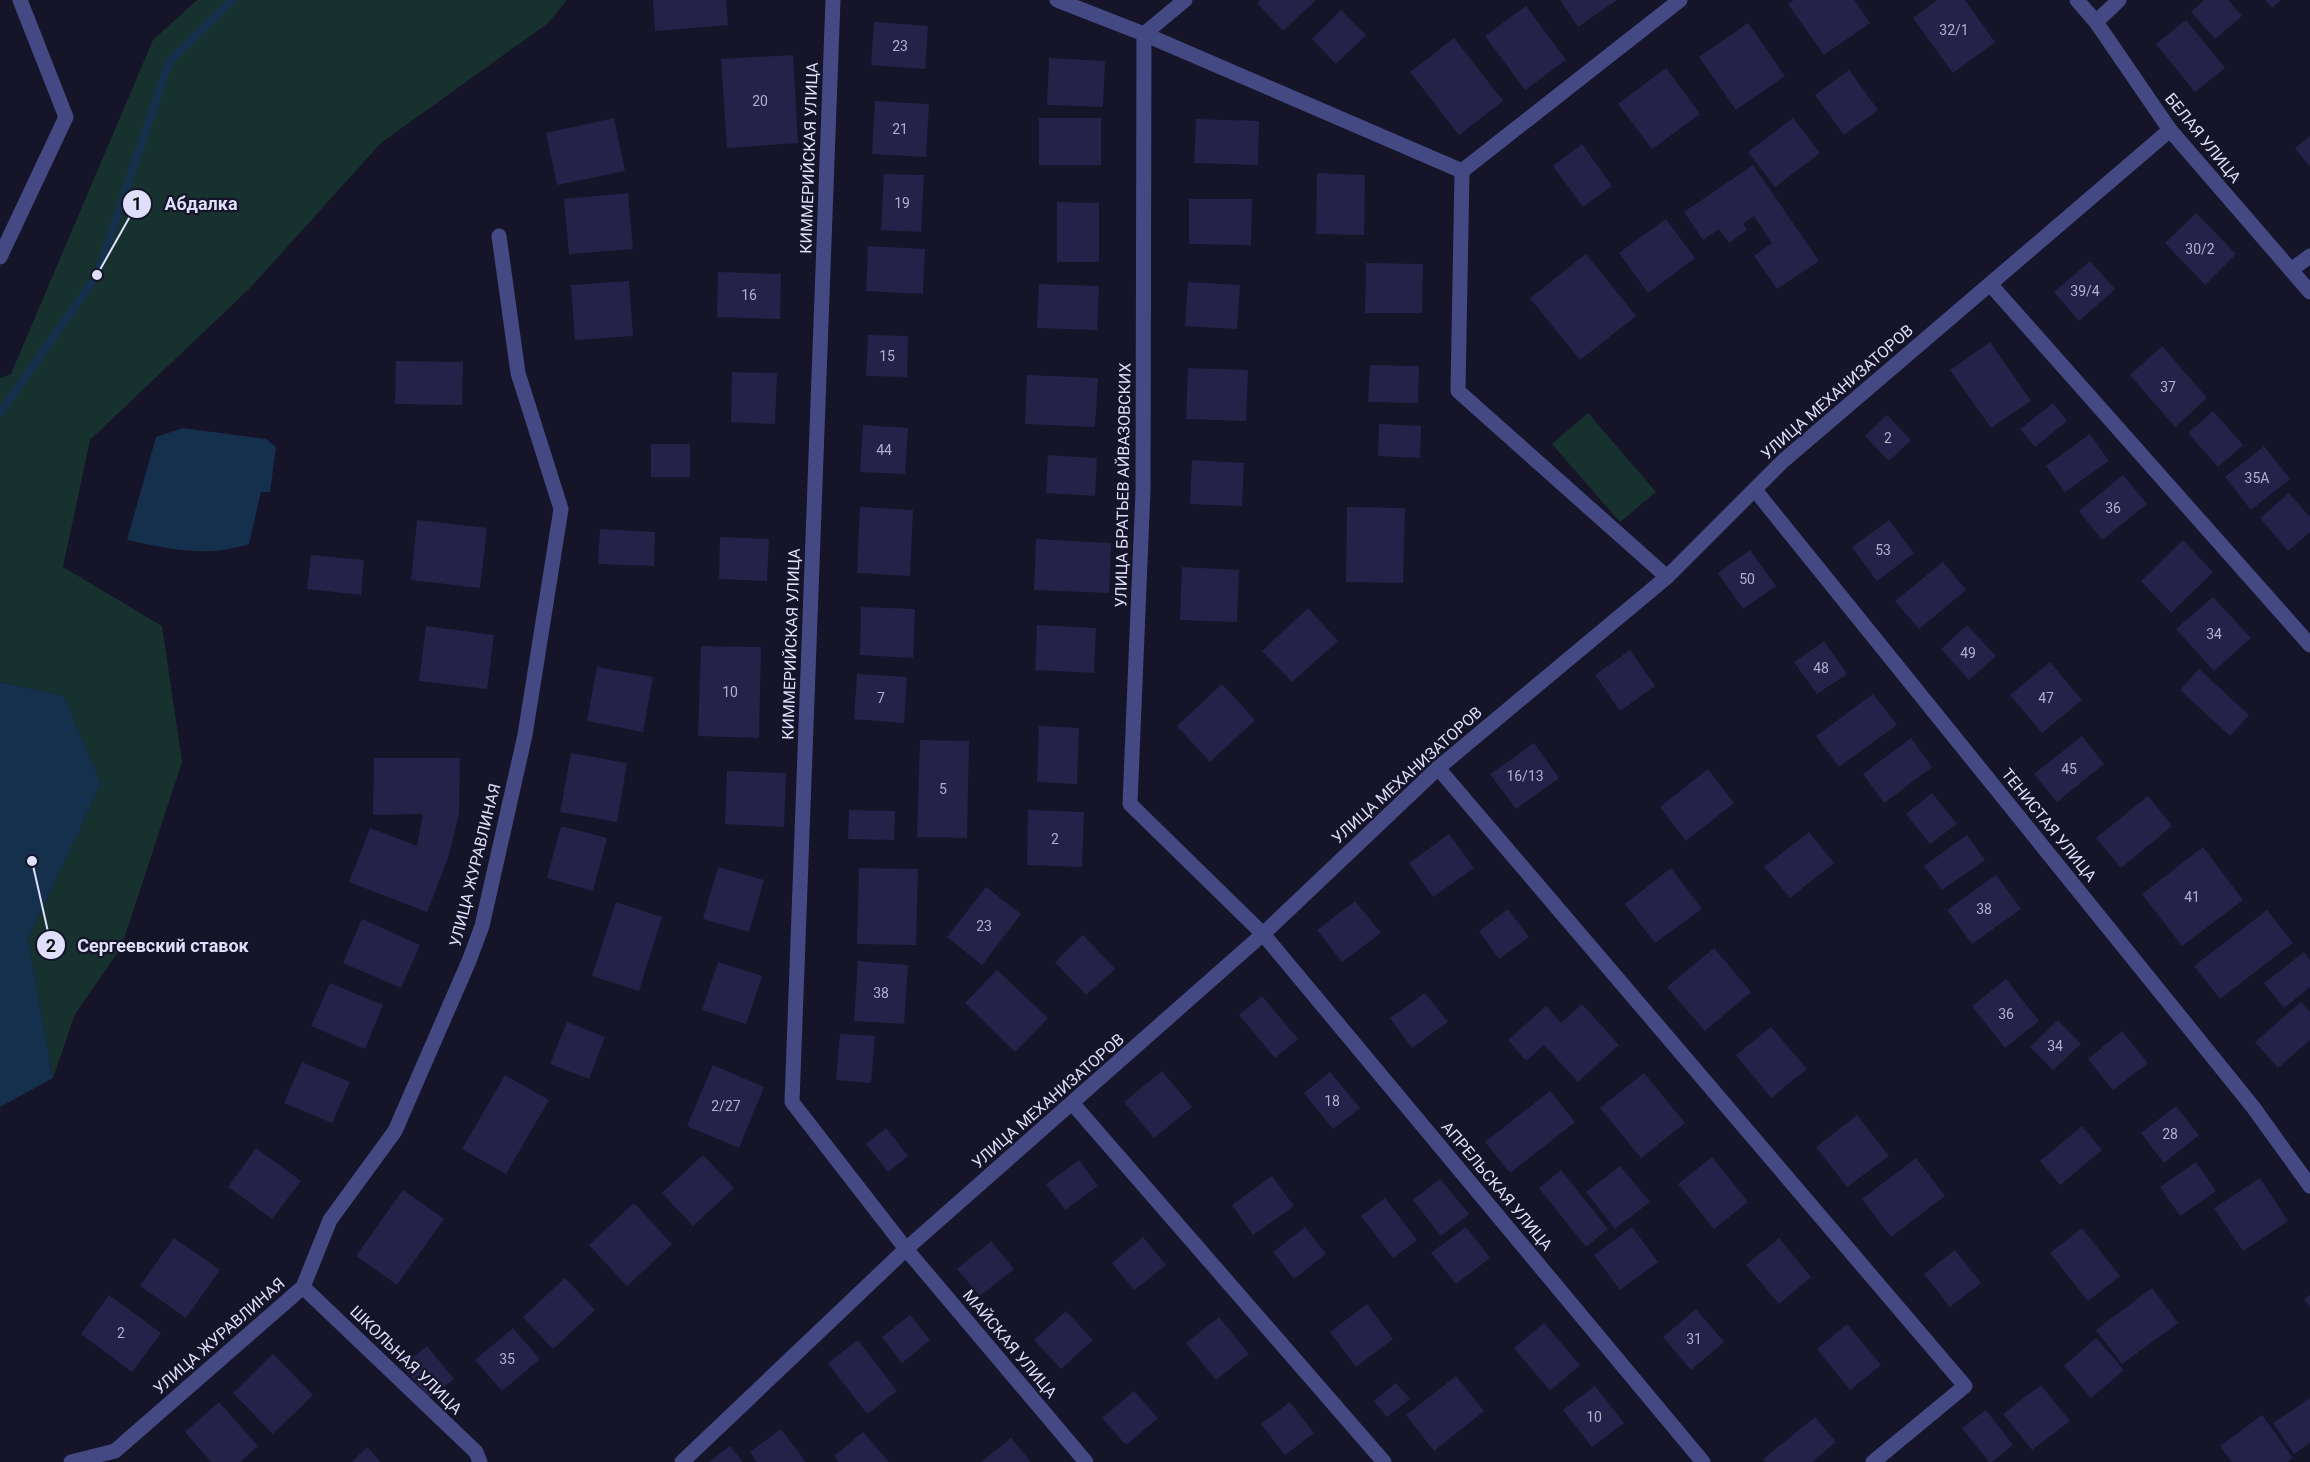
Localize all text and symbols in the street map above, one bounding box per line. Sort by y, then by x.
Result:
house number: 32/1 [1939,22,1969,38]
house number: 23 [892,38,908,54]
street label: КИММЕРИЙСКАЯ УЛИЦА [796,61,822,254]
street label: БЕЛАЯ УЛИЦА [2161,89,2245,187]
house number: 20 [752,93,768,109]
house number: 21 [892,121,908,137]
callout: Абдалка [122,186,249,222]
text: 1 [132,193,142,214]
text: Абдалка [164,193,238,214]
house number: 19 [894,195,910,211]
house number: 30/2 [2185,241,2215,257]
house number: 39/4 [2070,283,2100,299]
house number: 16 [741,287,757,303]
street label: УЛИЦА МЕХАНИЗАТОРОВ [1757,321,1917,463]
house number: 15 [879,348,895,364]
street label: УЛИЦА БРАТЬЕВ АЙВАЗОВСКИХ [1111,362,1135,608]
house number: 37 [2160,379,2176,395]
house number: 2 [1884,430,1892,446]
house number: 44 [876,442,892,458]
house number: 35А [2245,470,2269,486]
house number: 36 [2105,500,2121,516]
house number: 53 [1875,542,1891,558]
street label: КИММЕРИЙСКАЯ УЛИЦА [778,547,804,740]
house number: 50 [1739,571,1755,587]
house number: 34 [2206,626,2222,642]
house number: 49 [1960,645,1976,661]
house number: 48 [1813,660,1829,676]
house number: 10 [722,684,738,700]
house number: 7 [877,690,885,706]
house number: 47 [2038,690,2054,706]
street label: УЛИЦА МЕХАНИЗАТОРОВ [1328,703,1486,847]
house number: 45 [2061,761,2077,777]
street label: ТЕНИСТАЯ УЛИЦА [1998,765,2101,886]
house number: 16/13 [1506,768,1544,784]
street label: УЛИЦА ЖУРАВЛИНАЯ [446,781,504,949]
house number: 5 [939,781,947,797]
house number: 2 [1051,831,1059,847]
house number: 41 [2184,889,2200,905]
house number: 38 [1976,901,1992,917]
house number: 23 [976,918,992,934]
callout: Сергеевский ставок [36,927,261,963]
text: 2 [46,935,56,956]
text: Сергеевский ставок [77,935,250,956]
house number: 38 [873,985,889,1001]
house number: 36 [1998,1006,2014,1022]
street label: УЛИЦА МЕХАНИЗАТОРОВ [968,1030,1128,1172]
house number: 34 [2047,1038,2063,1054]
house number: 18 [1324,1093,1340,1109]
house number: 2/27 [711,1098,741,1114]
street label: АПРЕЛЬСКАЯ УЛИЦА [1438,1118,1557,1255]
house number: 28 [2162,1126,2178,1142]
street label: УЛИЦА ЖУРАВЛИНАЯ [150,1274,288,1398]
street label: МАЙСКАЯ УЛИЦА [959,1286,1061,1403]
street label: ШКОЛЬНАЯ УЛИЦА [346,1302,466,1419]
house number: 2 [117,1325,125,1341]
house number: 31 [1686,1331,1702,1347]
house number: 35 [499,1351,515,1367]
house number: 10 [1586,1409,1602,1425]

